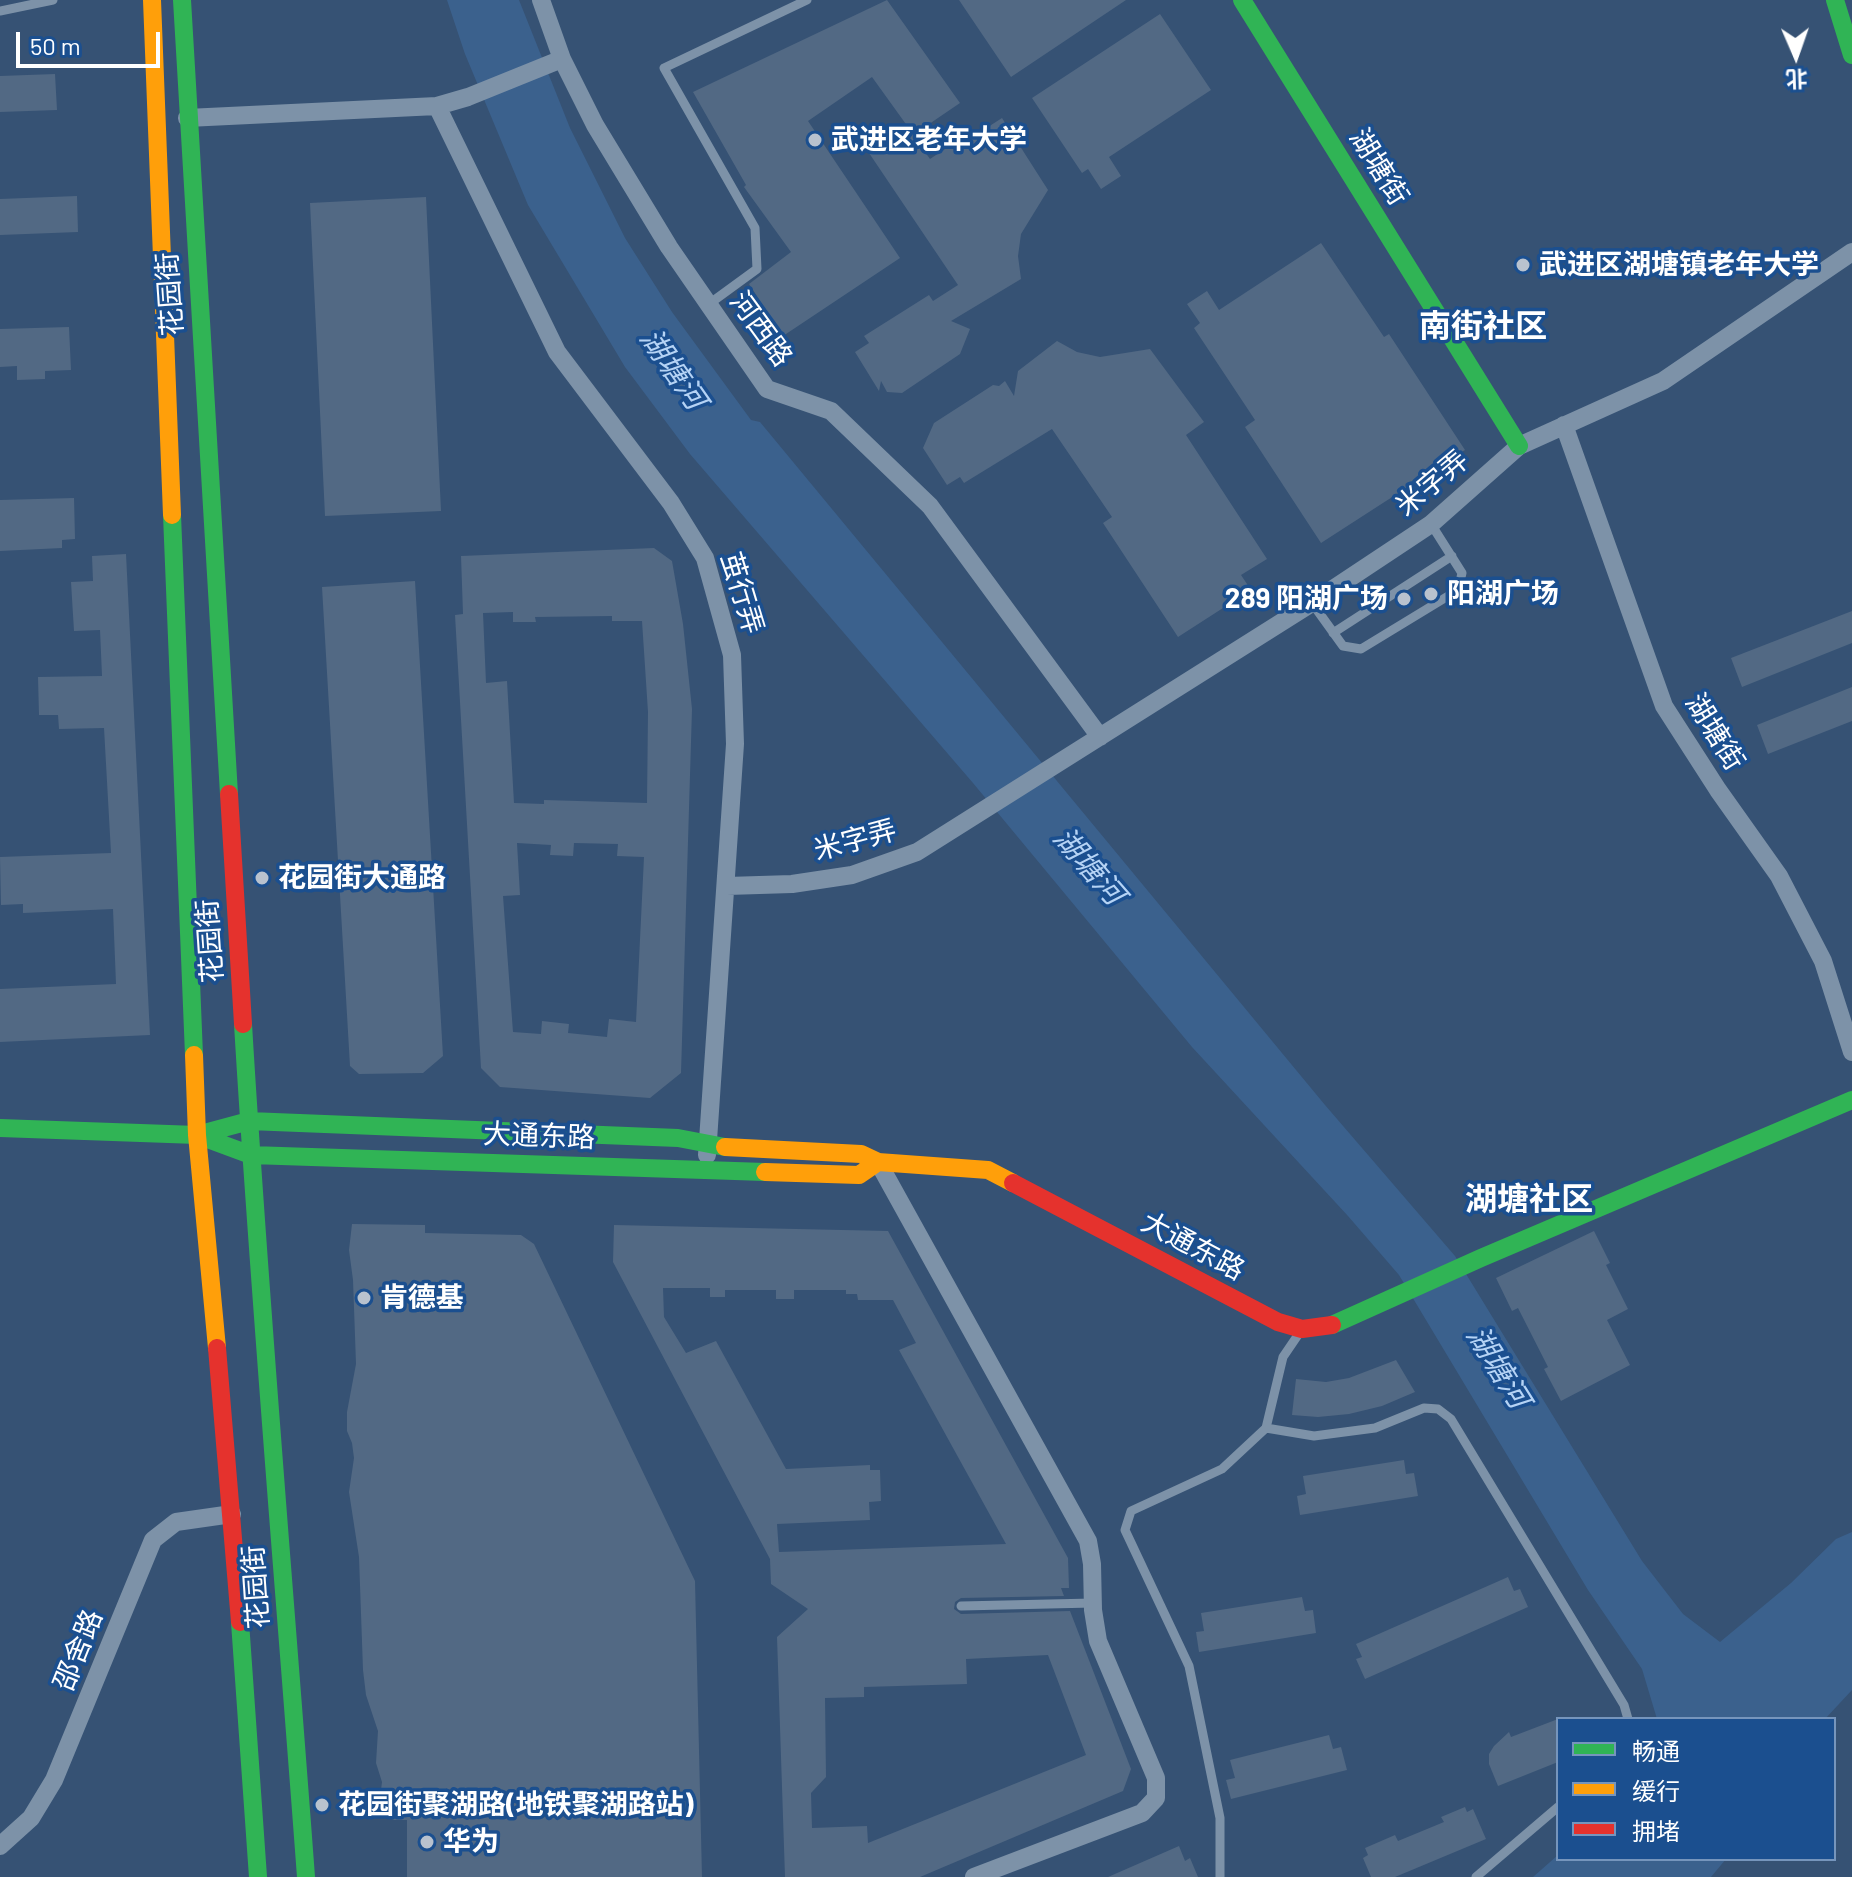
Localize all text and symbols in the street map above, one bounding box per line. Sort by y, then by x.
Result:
scale bar [20,16,164,66]
north arrow [1756,16,1836,96]
text: 50 m [30,31,81,60]
text: 北 [1785,67,1808,93]
street label: 湖塘街 [1342,122,1416,212]
place label: 武进区老年大学 [831,123,1027,157]
marker: 武进区老年大学 [806,131,824,149]
place label: 武进区湖塘镇老年大学 [1539,248,1819,282]
street label: 花园街 [150,251,190,337]
marker: 武进区湖塘镇老年大学 [1514,256,1532,274]
street label: 河西路 [723,285,799,373]
district label: 南街社区 [1419,307,1547,345]
water label: 湖塘河 [632,322,714,416]
street label: 米字弄 [1389,443,1475,523]
street label: 茧行弄 [714,548,770,638]
place label: 阳湖广场 [1447,577,1559,611]
place label: 289 阳湖广场 [1225,582,1388,616]
marker: 阳湖广场 [1422,585,1440,603]
marker: 289 阳湖广场 [1395,590,1413,608]
street label: 湖塘街 [1678,687,1752,777]
street label: 米字弄 [810,813,900,867]
water label: 湖塘河 [1046,820,1132,912]
place label: 花园街大通路 [278,861,446,895]
marker: 花园街大通路 [253,869,271,887]
street label: 花园街 [190,898,230,984]
street label: 大通东路 [482,1117,596,1155]
district label: 湖塘社区 [1465,1180,1593,1218]
street label: 大通东路 [1136,1205,1250,1287]
place label: 肯德基 [380,1281,464,1315]
marker: 肯德基 [355,1289,373,1307]
water label: 湖塘河 [1459,1319,1537,1415]
street label: 花园街 [236,1544,276,1630]
street label: 邵舍路 [47,1605,109,1695]
legend [1556,1717,1836,1861]
text: 畅通 [1632,1736,1680,1765]
text: 缓行 [1632,1776,1680,1805]
place label: 花园街聚湖路(地铁聚湖路站) [338,1788,693,1822]
marker: 花园街聚湖路(地铁聚湖路站) [313,1796,331,1814]
text: 拥堵 [1632,1816,1680,1845]
place label: 华为 [443,1825,499,1859]
marker: 华为 [418,1833,436,1851]

